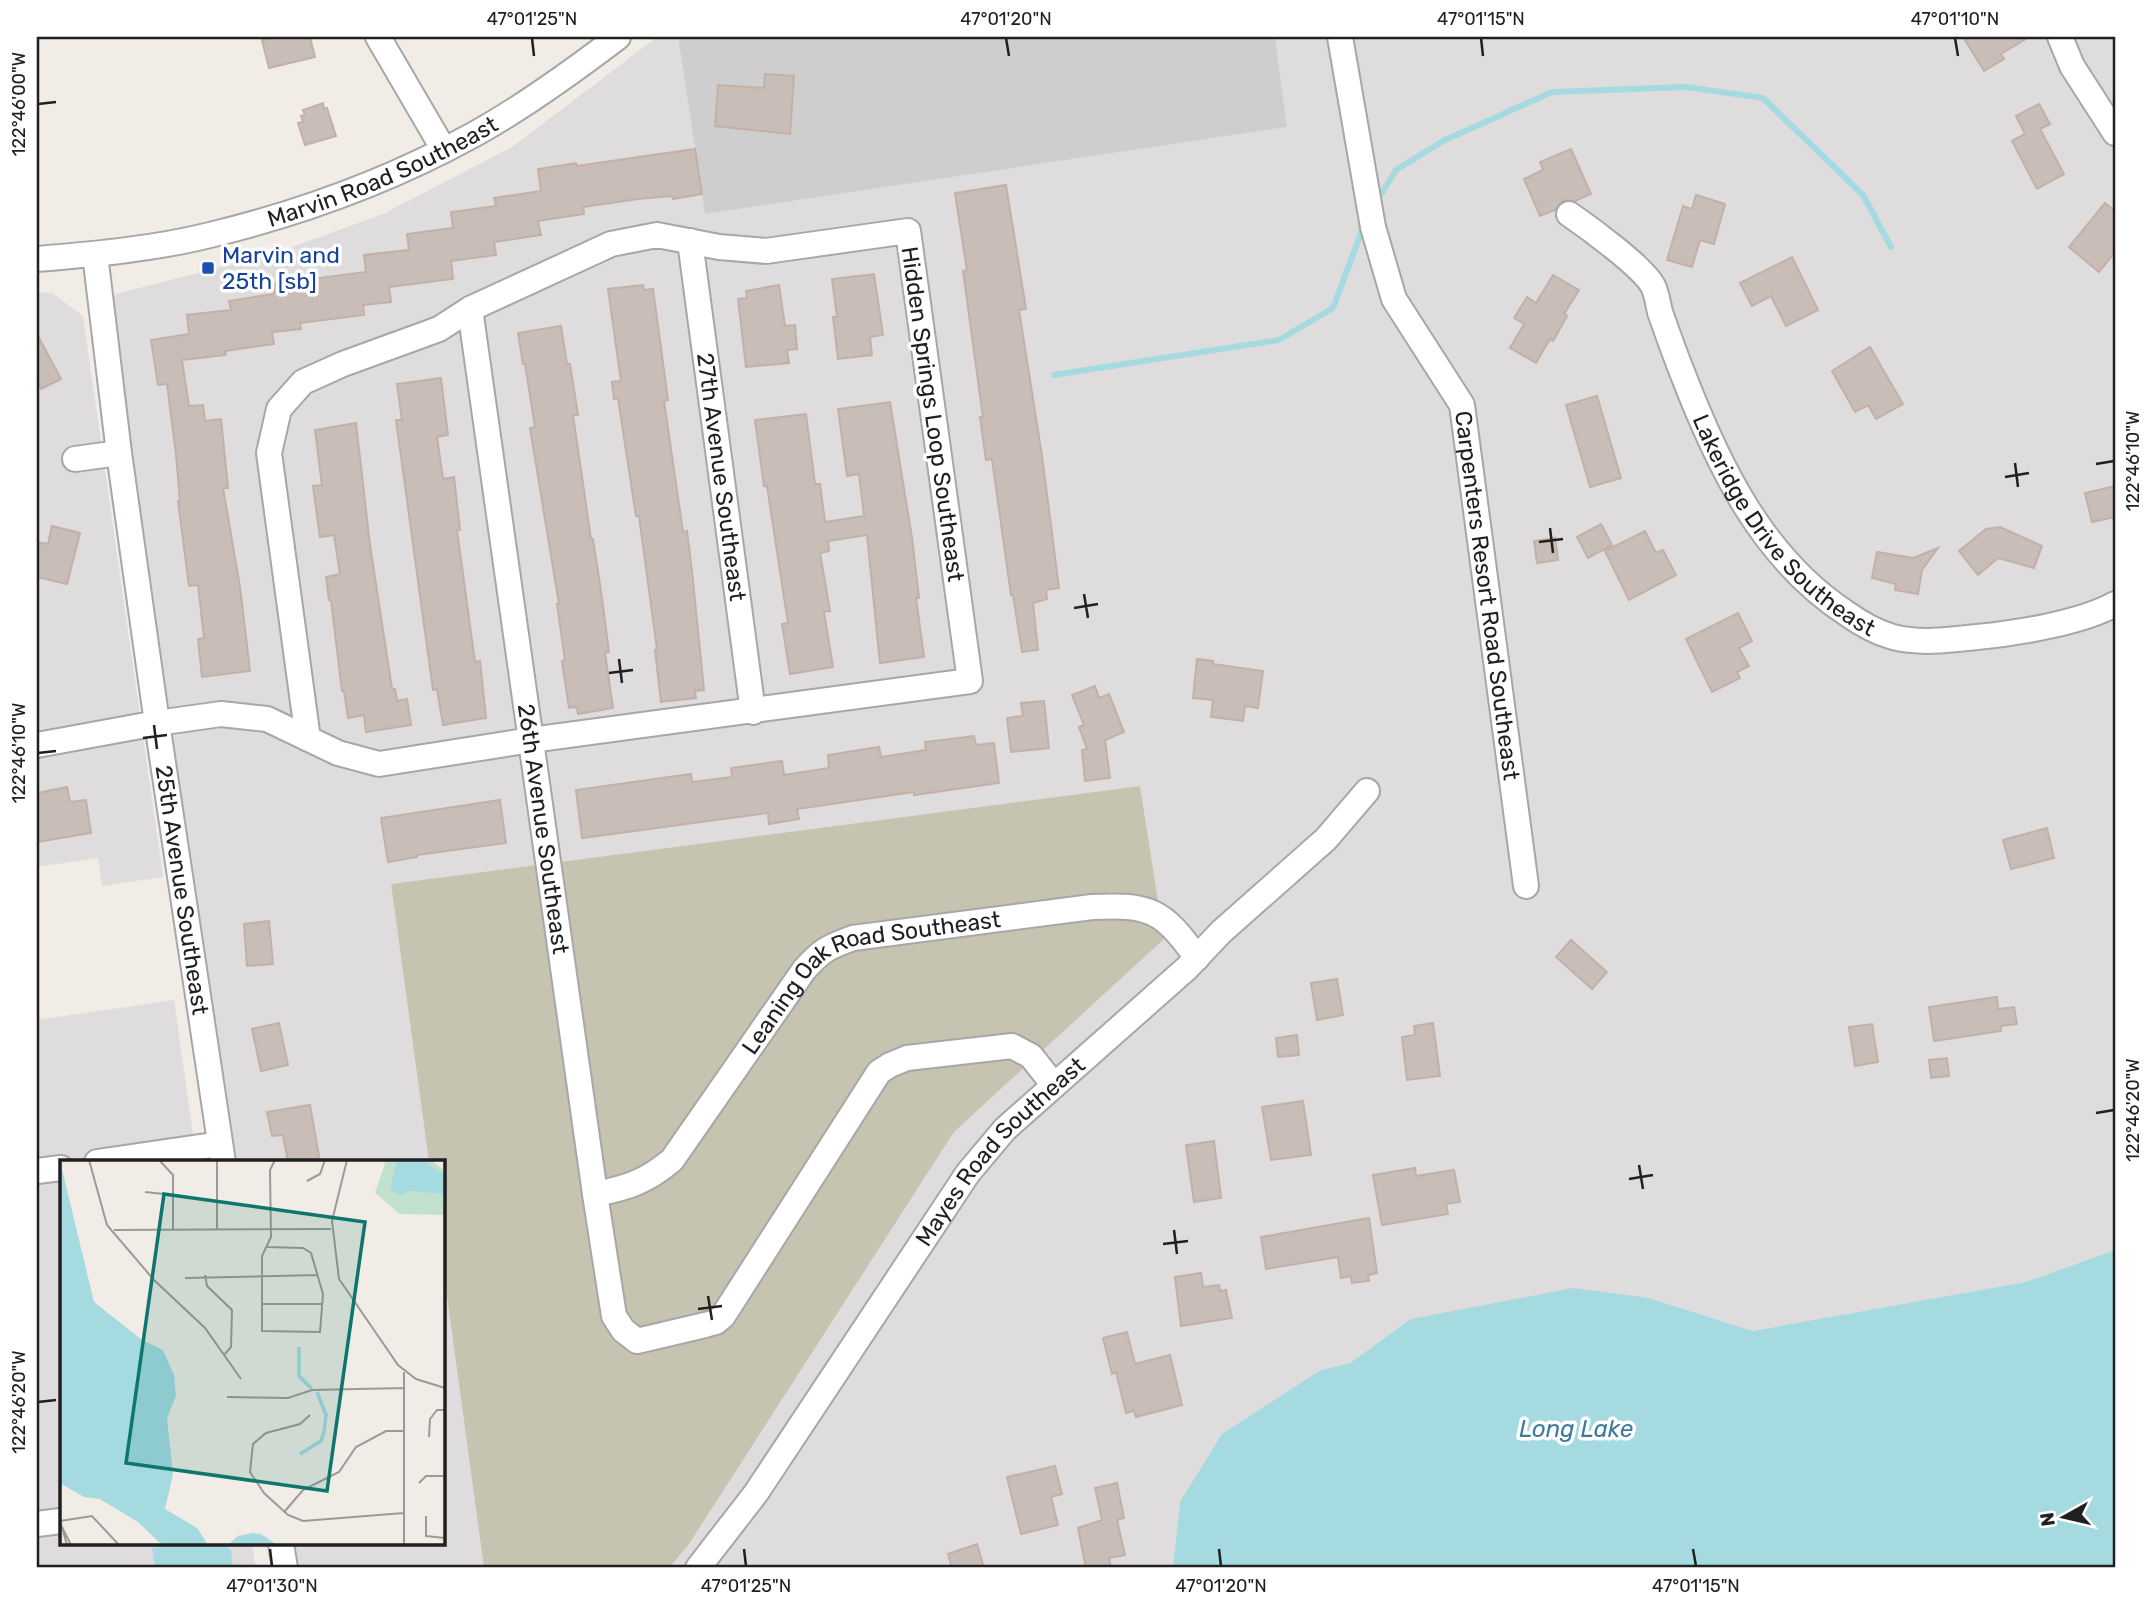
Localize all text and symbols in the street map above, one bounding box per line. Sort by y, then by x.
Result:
text: 47°01'25"N [487,8,577,30]
text: 47°01'20"N [960,8,1052,30]
text: 47°01'15"N [1437,8,1525,30]
text: 47°01'10"N [1911,8,1999,30]
text: 122°46'00"W [8,52,30,156]
street label: Marvin Road Southeast [264,110,503,233]
place label: Marvin and 25th [sb] [222,241,340,295]
street label: Hidden Springs Loop Southeast [896,245,970,583]
marker: Marvin and 25th [sb] [200,260,216,276]
street label: 27th Avenue Southeast [691,351,752,603]
street label: Carpenters Resort Road Southeast [1449,409,1526,782]
street label: Lakeridge Drive Southeast [1687,410,1880,642]
text: 122°46'10"W [2122,411,2144,511]
street label: 26th Avenue Southeast [512,702,575,956]
text: 122°46'10"W [8,703,30,803]
street label: 25th Avenue Southeast [150,763,215,1017]
street label: Leaning Oak Road Southeast [736,905,1002,1060]
street label: Mayes Road Southeast [910,1051,1091,1251]
text: 122°46'20"W [2122,1058,2144,1162]
inset map [60,1160,444,1546]
text: 122°46'20"W [8,1350,30,1454]
water label: Long Lake [1519,1415,1633,1443]
north arrow [2030,1482,2100,1552]
text: N [2035,1511,2060,1528]
text: 47°01'30"N [226,1575,318,1597]
text: 47°01'25"N [701,1575,791,1597]
text: 47°01'20"N [1175,1575,1267,1597]
text: 47°01'15"N [1652,1575,1740,1597]

